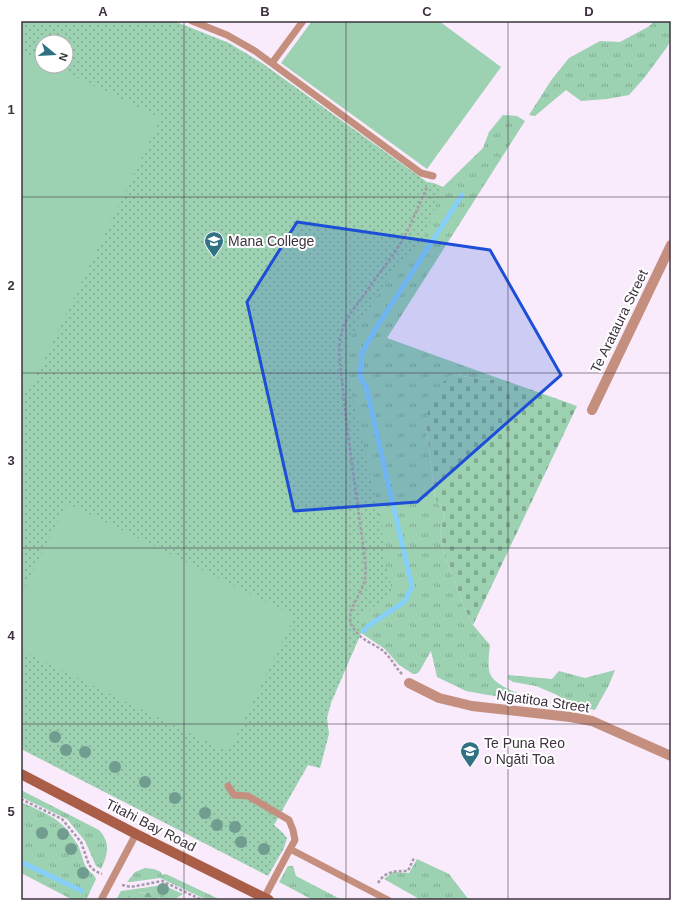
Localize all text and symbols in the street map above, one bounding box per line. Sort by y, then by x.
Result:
text: A [98,4,108,19]
text: B [260,4,270,19]
text: C [422,4,432,19]
text: D [584,4,594,19]
north arrow [34,34,74,74]
text: N [57,51,70,63]
text: 1 [7,102,15,117]
school or university icon: Mana College [203,230,225,258]
place label: Mana College [228,233,315,249]
street label: Te Arataura Street [587,267,651,375]
text: 2 [7,278,15,293]
text: 3 [7,453,15,468]
text: 4 [7,628,15,643]
street label: Ngatitoa Street [496,687,590,715]
place label: Te Puna Reo o Ngāti Toa [484,735,565,767]
school or university icon: Te Puna Reo o Ngāti Toa [459,740,481,768]
street label: Titahi Bay Road [103,795,199,855]
text: 5 [7,804,15,819]

